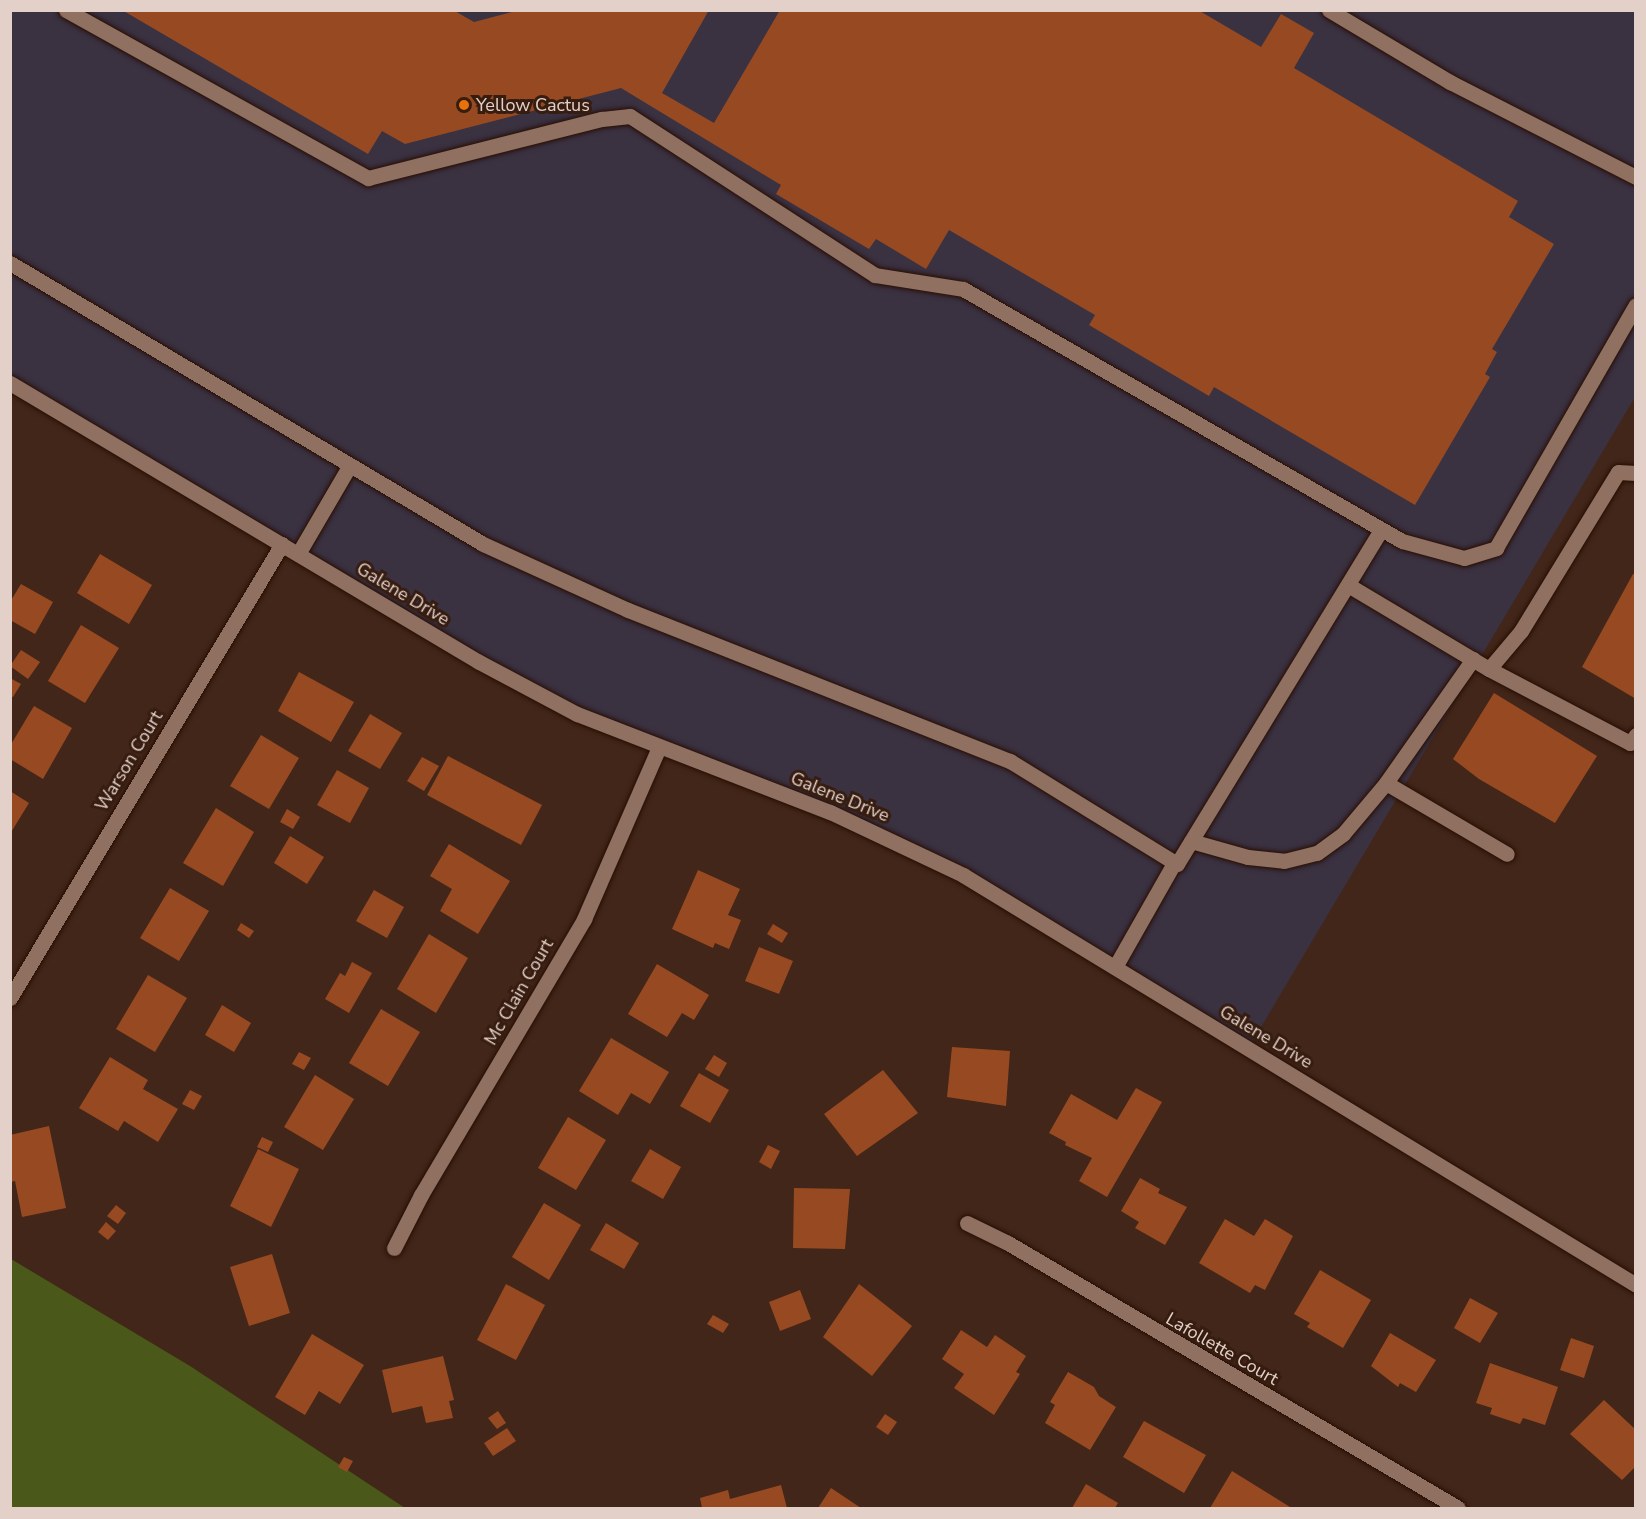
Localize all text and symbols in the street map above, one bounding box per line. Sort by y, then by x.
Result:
place label: Yellow Cactus [476,94,590,116]
marker: Yellow Cactus [457,98,471,112]
street label: Galene Drive [353,558,453,630]
street label: Warson Court [91,707,167,815]
street label: Galene Drive [787,767,893,827]
street label: Mc Clain Court [480,935,558,1049]
street label: Galene Drive [1216,1001,1316,1073]
street label: Lafollette Court [1162,1308,1282,1390]

